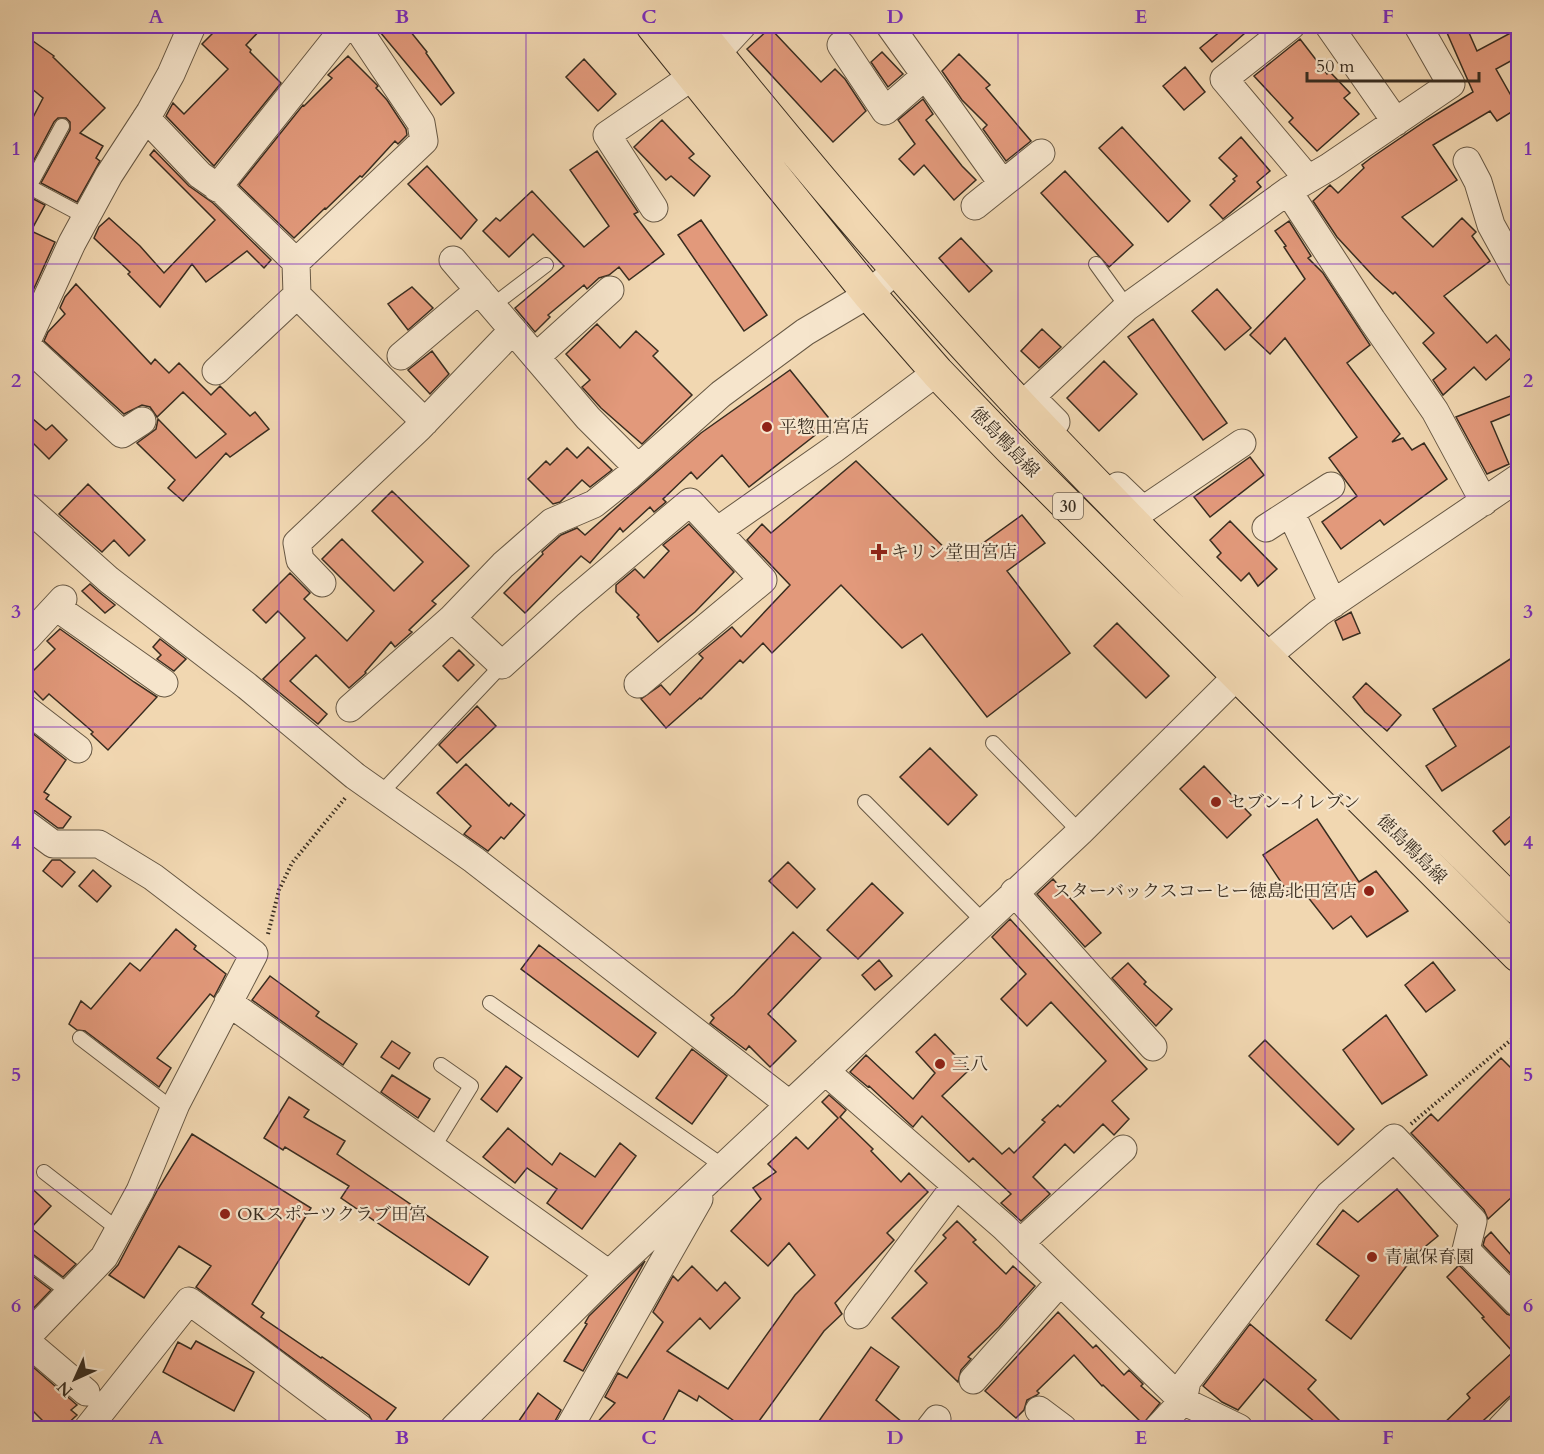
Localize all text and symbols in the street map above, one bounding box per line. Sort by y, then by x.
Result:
text: A [148,3,164,30]
text: B [395,3,409,30]
text: C [641,3,657,30]
text: D [886,3,904,30]
text: E [1135,3,1147,30]
text: F [1382,3,1394,30]
scale bar [1307,45,1480,83]
text: 50 m [1316,54,1355,79]
text: 1 [11,135,21,162]
text: 1 [1523,135,1533,162]
text: 2 [11,367,21,394]
text: 2 [1523,367,1533,394]
street label: 徳島鴨島線 [964,401,1045,483]
place label: 平惣田宮店 [779,415,869,440]
marker: 平惣田宮店 [760,420,774,434]
road number: 30 [1053,493,1083,519]
place label: キリン堂田宮店 [891,540,1017,565]
marker: キリン堂田宮店 [872,545,886,559]
text: 3 [11,598,21,625]
text: 3 [1523,598,1533,625]
place label: セブン-イレブン [1228,790,1361,815]
marker: セブン-イレブン [1209,795,1223,809]
street label: 徳島鴨島線 [1371,809,1452,890]
text: 4 [11,829,21,856]
text: 4 [1523,829,1533,856]
place label: スターバックスコーヒー徳島北田宮店 [1053,879,1357,904]
marker: スターバックスコーヒー徳島北田宮店 [1362,884,1376,898]
place label: 三八 [952,1052,988,1077]
marker: 三八 [933,1057,947,1071]
text: 5 [11,1061,21,1088]
text: 5 [1523,1061,1533,1088]
place label: OKスポーツクラブ田宮 [237,1202,427,1227]
marker: OKスポーツクラブ田宮 [218,1207,232,1221]
place label: 青嵐保育園 [1384,1245,1474,1270]
marker: 青嵐保育園 [1365,1250,1379,1264]
text: 6 [11,1292,21,1319]
text: 6 [1523,1292,1533,1319]
north arrow [45,1349,105,1409]
text: N [52,1376,78,1402]
text: A [148,1424,164,1451]
text: B [395,1424,409,1451]
text: C [641,1424,657,1451]
text: D [886,1424,904,1451]
text: E [1135,1424,1147,1451]
text: F [1382,1424,1394,1451]

